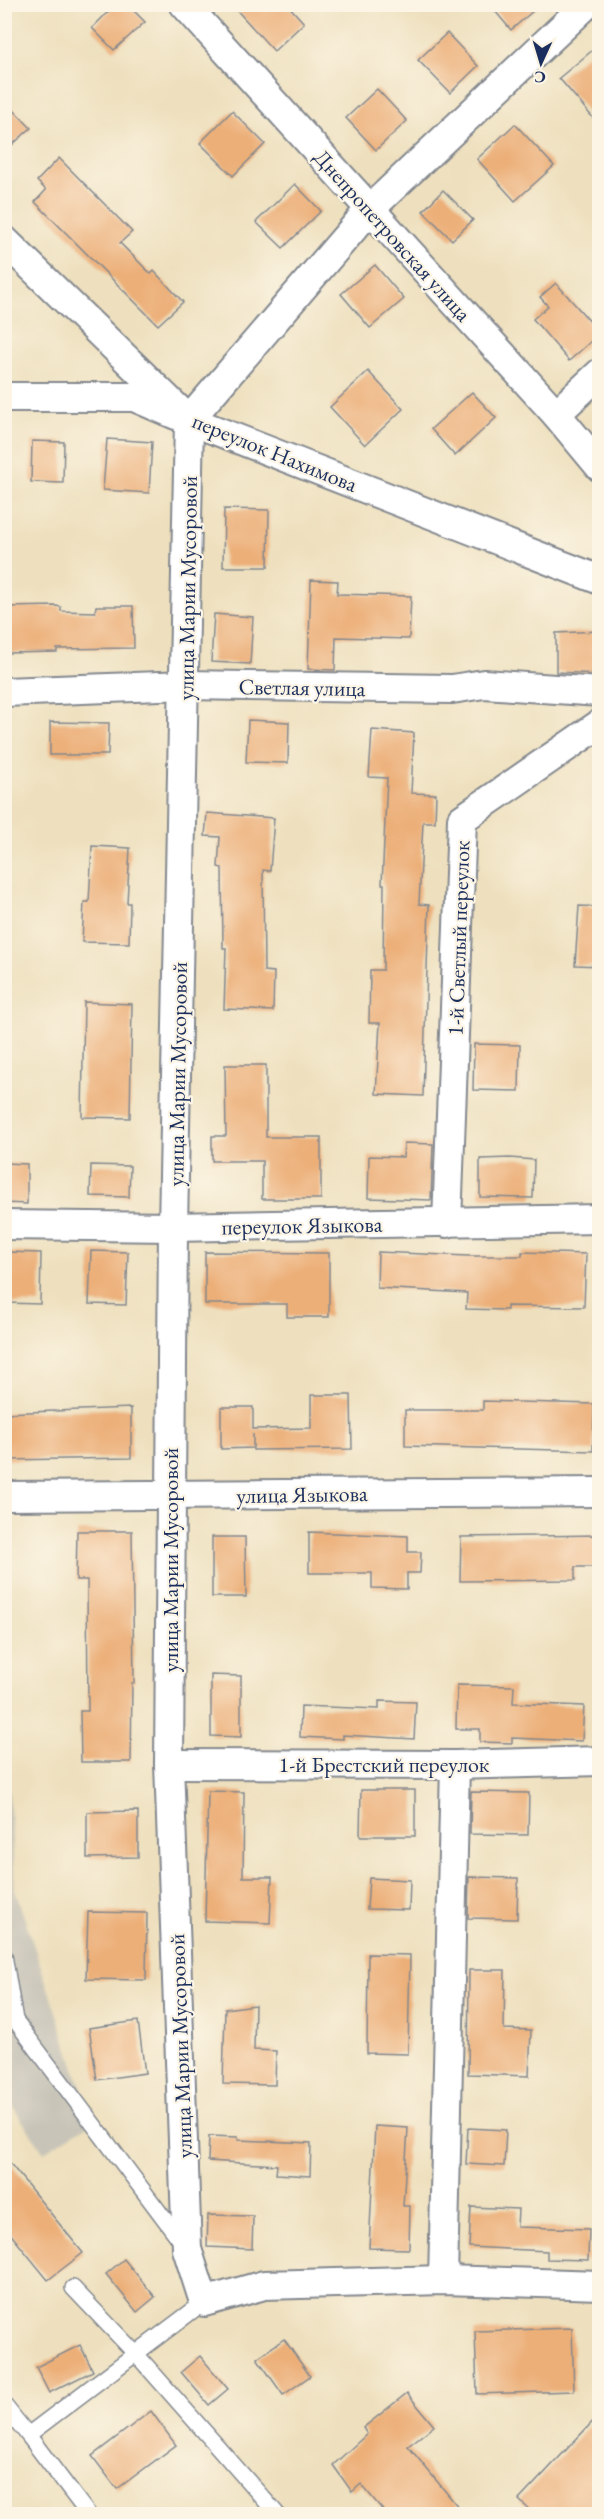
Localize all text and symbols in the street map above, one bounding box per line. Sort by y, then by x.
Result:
north arrow [511,33,571,93]
text: С [534,67,546,88]
street label: Днепропетровская улица [307,143,478,328]
street label: переулок Нахимова [188,406,362,499]
street label: улица Марии Мусоровой [171,475,204,701]
street label: Светлая улица [238,672,366,703]
street label: 1-й Светлый переулок [441,839,476,1036]
street label: улица Марии Мусоровой [161,961,194,1187]
street label: переулок Языкова [221,1210,383,1241]
street label: улица Марии Мусоровой [156,1447,185,1672]
street label: улица Языкова [236,1479,368,1510]
street label: 1-й Брестский переулок [279,1750,490,1779]
street label: улица Марии Мусоровой [162,1933,199,2159]

